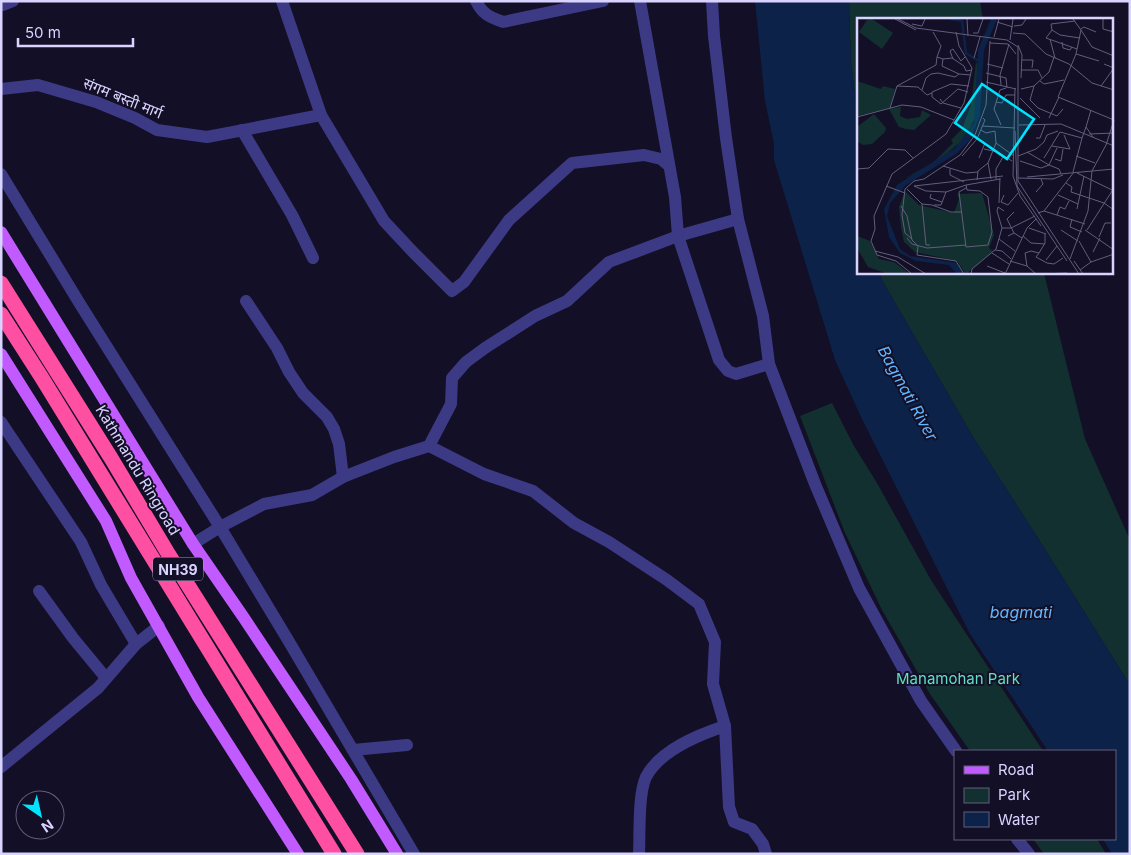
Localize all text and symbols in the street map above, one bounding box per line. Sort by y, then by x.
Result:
scale bar [18,15,132,47]
inset map [857,18,1114,274]
text: 50 m [25,23,61,42]
street label: संगम बस्ती मार्ग [80,73,166,123]
water label: Bagmati River [874,342,943,445]
street label: Kathmandu Ringroad [92,401,184,539]
road number: NH39 [153,558,203,580]
water label: bagmati [990,602,1053,622]
park label: Manamohan Park [896,669,1021,688]
legend [954,750,1116,840]
text: Road [998,760,1034,779]
text: Park [998,785,1031,804]
north arrow [15,790,65,840]
text: Water [998,810,1040,829]
text: N [38,816,57,836]

